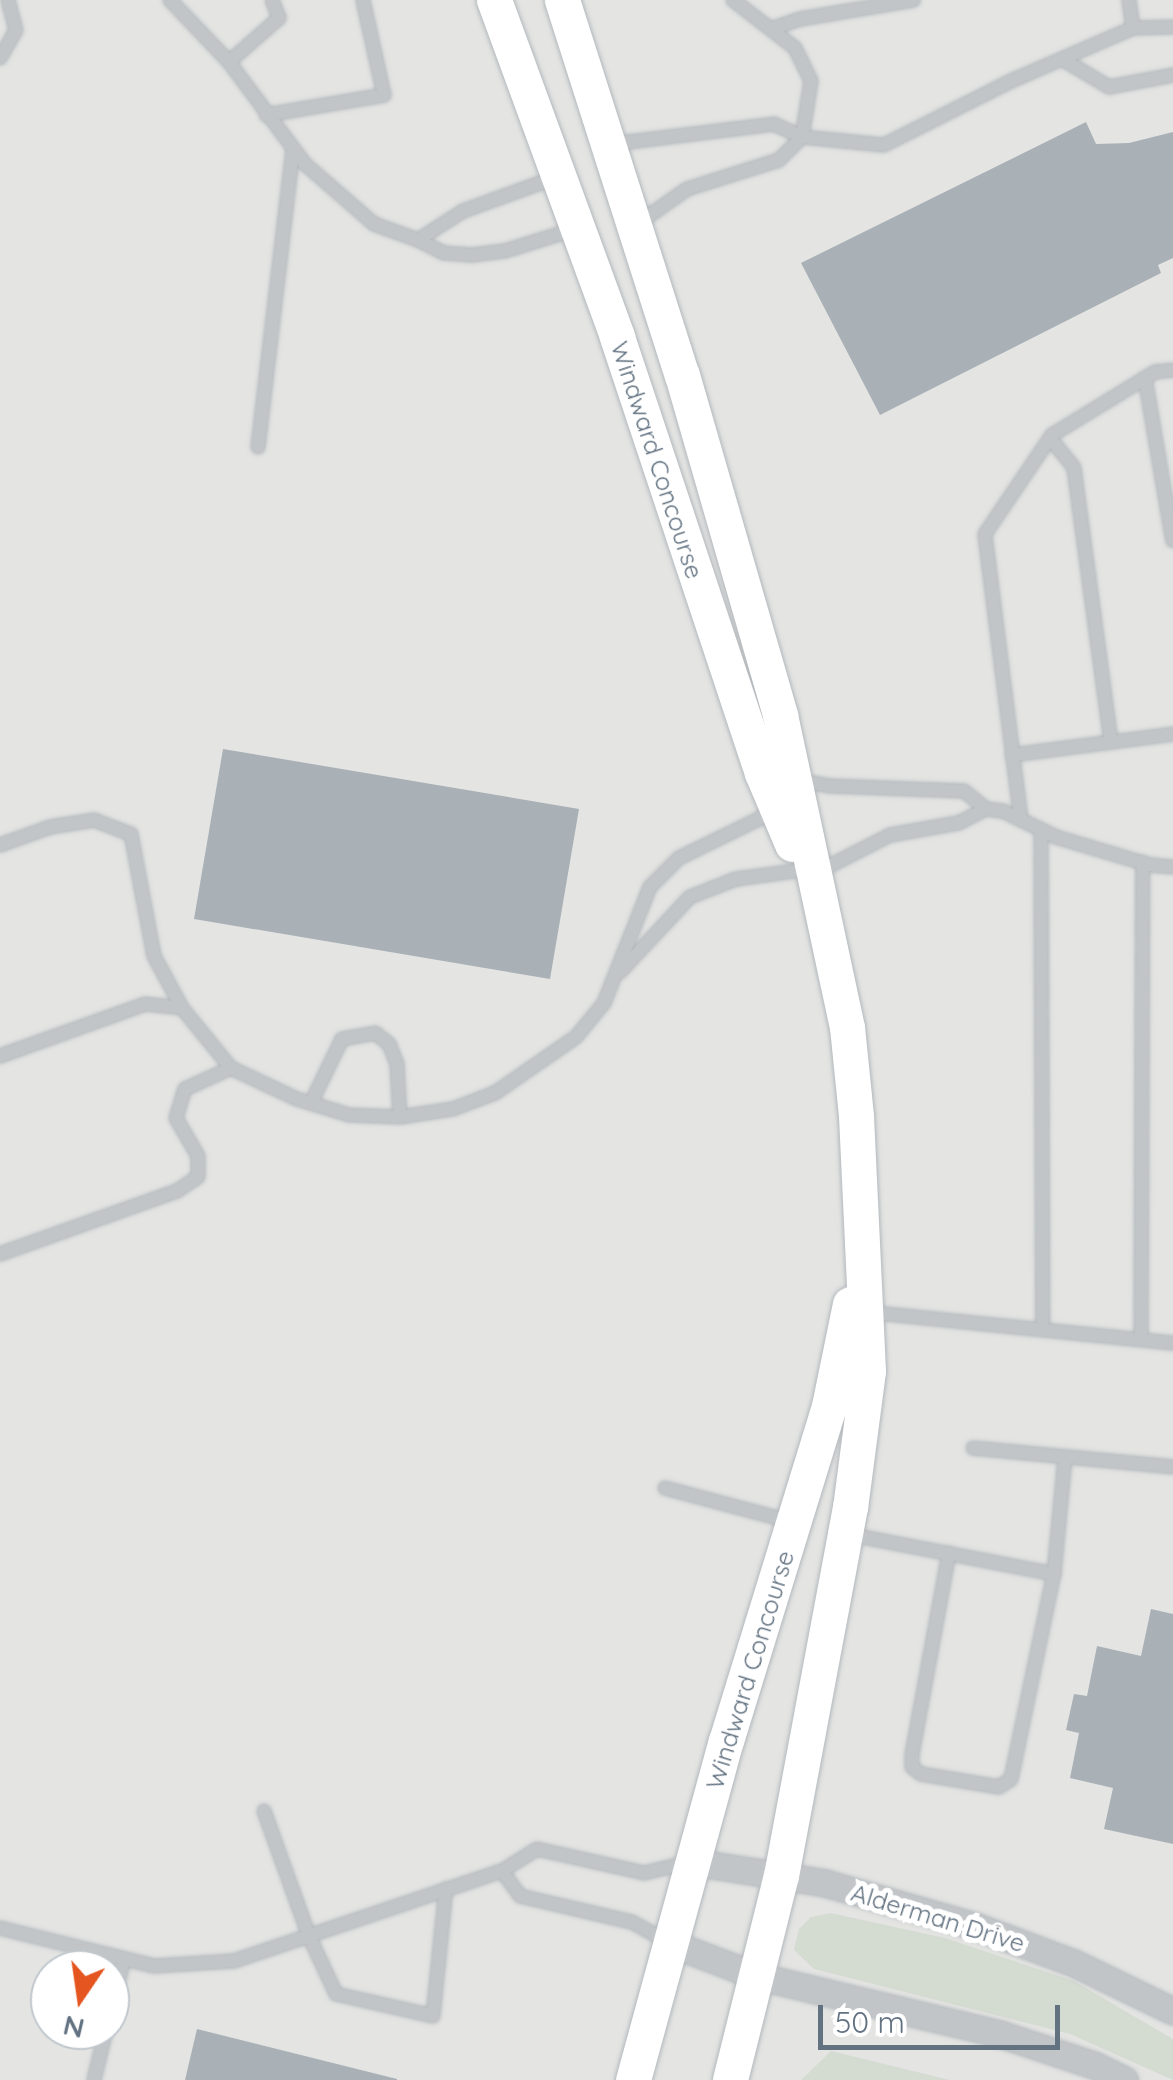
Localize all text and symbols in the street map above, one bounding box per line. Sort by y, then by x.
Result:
street label: Windward Concourse [604,338,710,582]
street label: Windward Concourse [699,1547,801,1793]
street label: Alderman Drive [848,1877,1028,1959]
north arrow [30,1950,130,2050]
scale bar [823,1985,1066,2047]
text: 50 m [835,2003,905,2041]
text: N [60,2008,88,2047]

